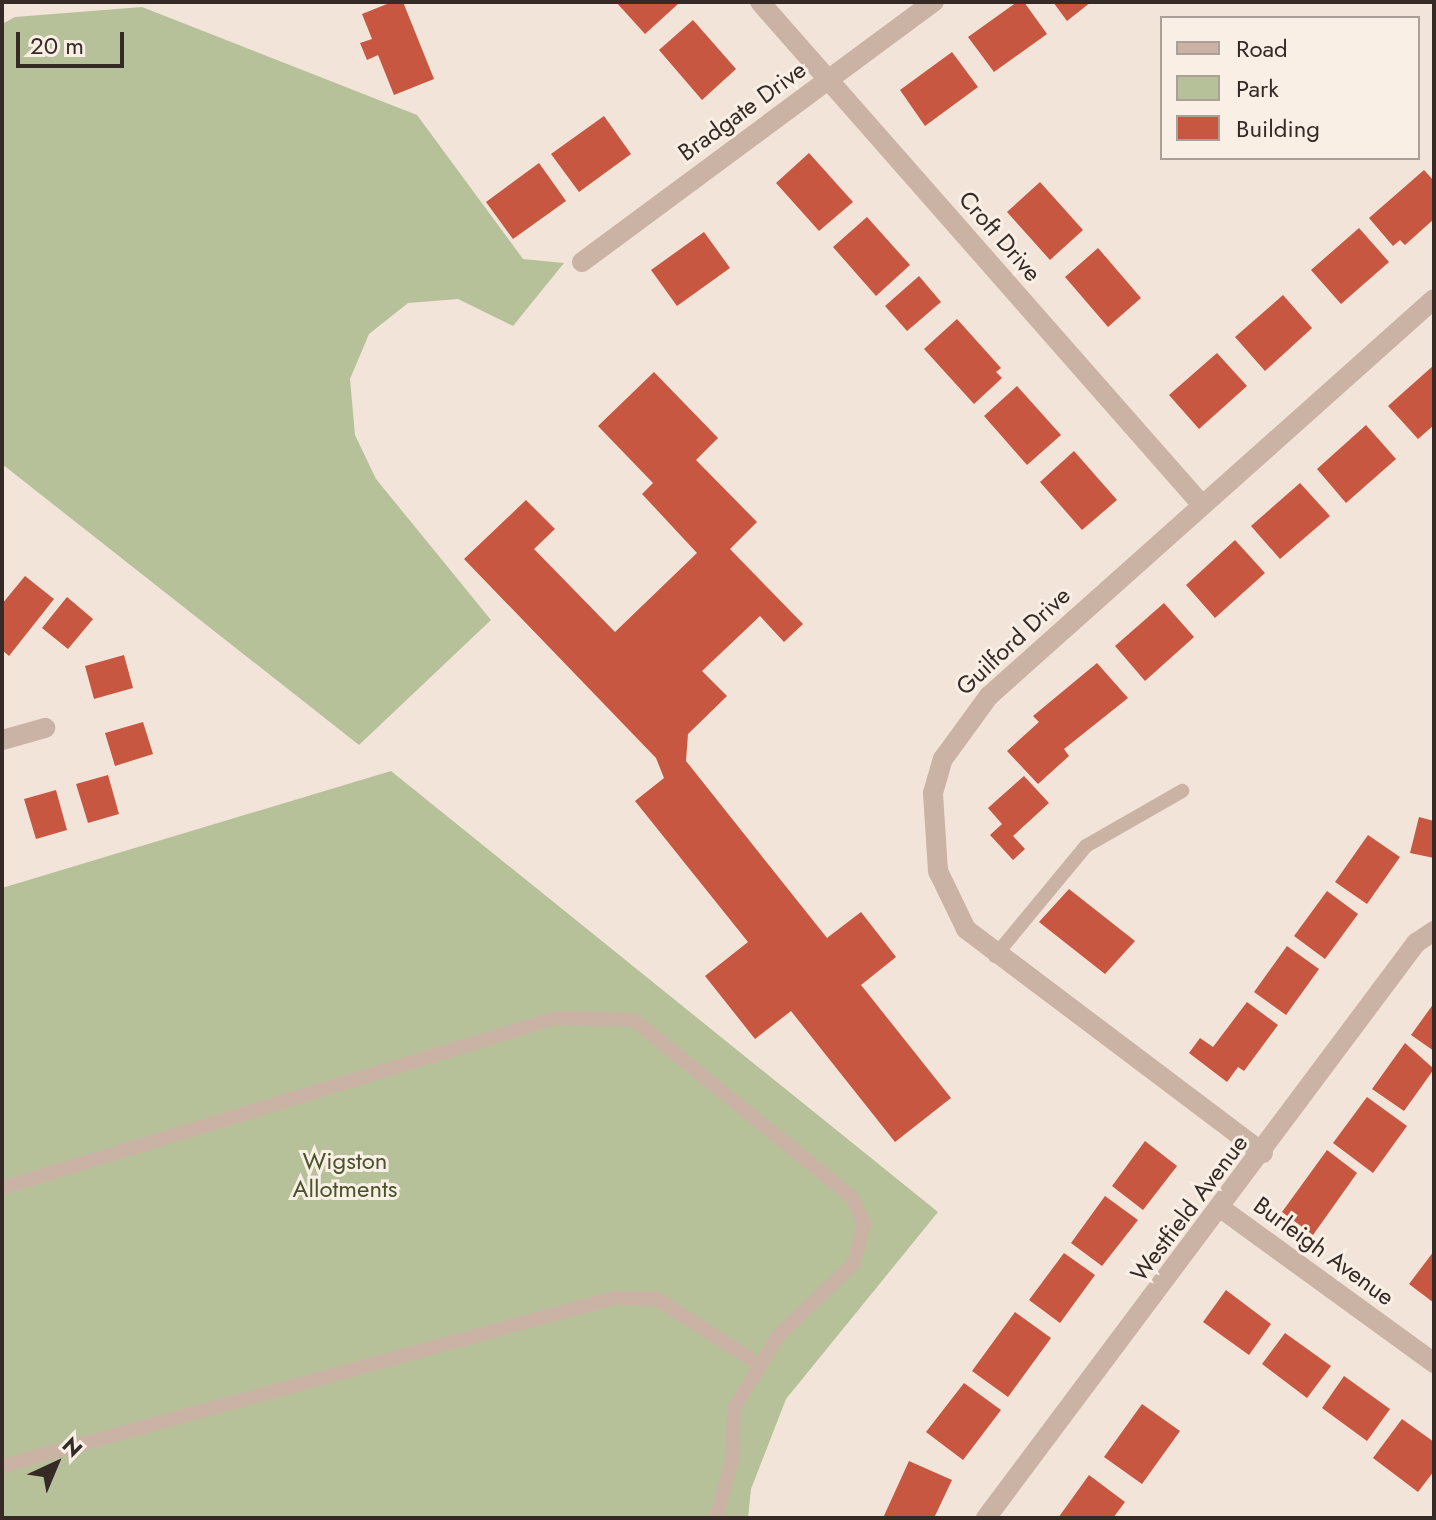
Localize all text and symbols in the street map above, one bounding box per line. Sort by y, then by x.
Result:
scale bar [20,16,128,66]
legend [1160,16,1420,160]
text: 20 m [30,28,84,63]
text: Road [1236,31,1288,66]
street label: Bradgate Drive [673,55,811,167]
text: Park [1236,71,1279,106]
text: Building [1236,111,1320,146]
street label: Croft Drive [953,185,1047,287]
street label: Guilford Drive [950,581,1076,701]
street label: Westfield Avenue [1124,1129,1254,1287]
park label: Wigston Allotments [293,1147,397,1203]
street label: Burleigh Avenue [1248,1190,1400,1312]
north arrow [16,1424,96,1504]
text: N [55,1429,90,1464]

